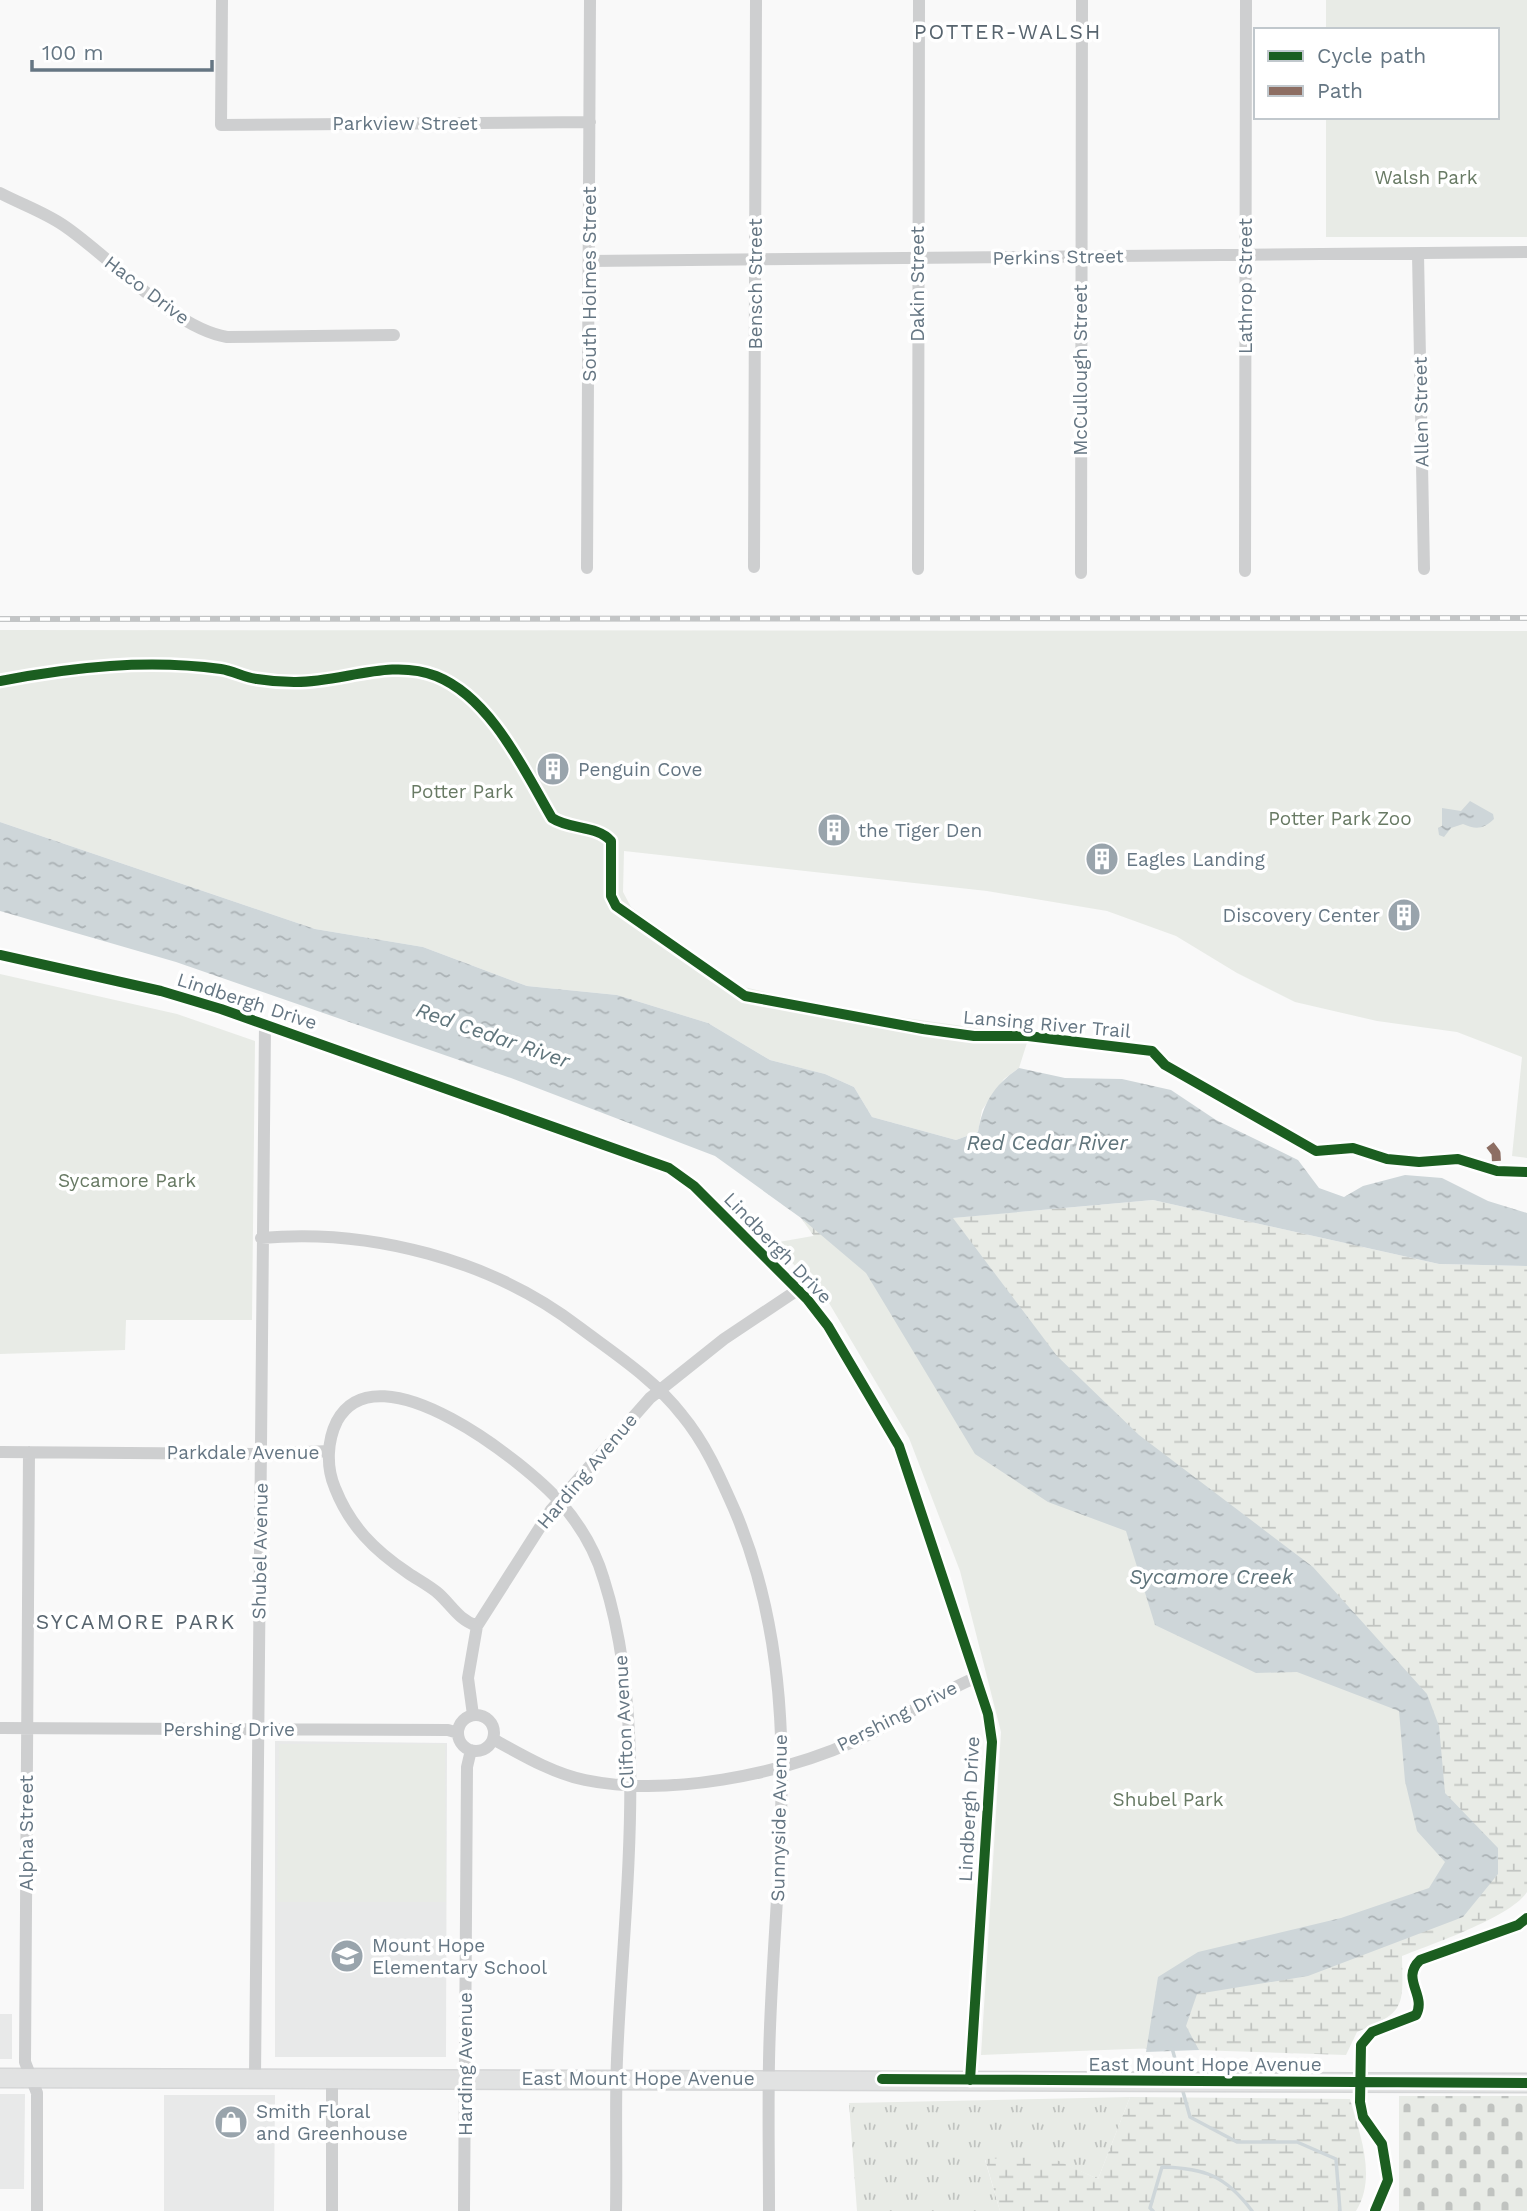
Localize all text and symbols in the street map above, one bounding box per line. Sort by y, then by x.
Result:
district label: POTTER-WALSH [914,19,1102,44]
scale bar [32,28,212,72]
legend [1254,28,1499,119]
text: 100 m [42,40,104,65]
text: Cycle path [1317,43,1426,68]
text: Path [1317,78,1363,103]
street label: Parkview Street [332,112,478,135]
park label: Walsh Park [1374,166,1478,189]
street label: South Holmes Street [578,186,601,382]
street label: Bensch Street [744,218,767,350]
street label: Lathrop Street [1234,218,1257,354]
street label: Dakin Street [906,226,929,342]
street label: Perkins Street [992,244,1124,270]
street label: Haco Drive [100,251,194,329]
street label: McCullough Street [1069,284,1092,456]
street label: Allen Street [1409,356,1433,467]
building icon: Penguin Cove [534,750,572,788]
place label: Penguin Cove [578,758,703,781]
park label: Potter Park [411,780,514,803]
park label: Potter Park Zoo [1268,807,1412,830]
building icon: the Tiger Den [815,811,853,849]
place label: the Tiger Den [858,819,982,842]
building icon: Eagles Landing [1083,840,1121,878]
place label: Eagles Landing [1126,848,1266,871]
building icon: Discovery Center [1385,896,1423,934]
place label: Discovery Center [1223,904,1380,927]
street label: Lindbergh Drive [174,968,320,1034]
water label: Red Cedar River [413,997,574,1073]
street label: Lansing River Trail [962,1005,1132,1043]
water label: Red Cedar River [966,1130,1128,1155]
park label: Sycamore Park [58,1169,196,1192]
street label: Lindbergh Drive [719,1188,837,1308]
street label: Harding Avenue [532,1409,642,1533]
street label: Parkdale Avenue [167,1441,319,1464]
street label: Shubel Avenue [247,1482,273,1620]
water label: Sycamore Creek [1129,1564,1294,1589]
district label: SYCAMORE PARK [36,1609,236,1634]
street label: Clifton Avenue [609,1654,639,1790]
street label: Pershing Drive [833,1676,961,1756]
street label: Pershing Drive [163,1718,295,1741]
street label: Sunnyside Avenue [766,1734,792,1902]
street label: Lindbergh Drive [954,1736,984,1882]
street label: Alpha Street [15,1775,38,1891]
park label: Shubel Park [1112,1788,1224,1811]
place label: Mount Hope Elementary School [372,1934,547,1979]
school or university icon: Mount Hope Elementary School [328,1937,366,1975]
street label: Harding Avenue [454,1992,477,2136]
street label: East Mount Hope Avenue [1088,2053,1322,2076]
street label: East Mount Hope Avenue [521,2067,755,2090]
place label: Smith Floral and Greenhouse [256,2100,408,2145]
shop icon: Smith Floral and Greenhouse [212,2103,250,2141]

